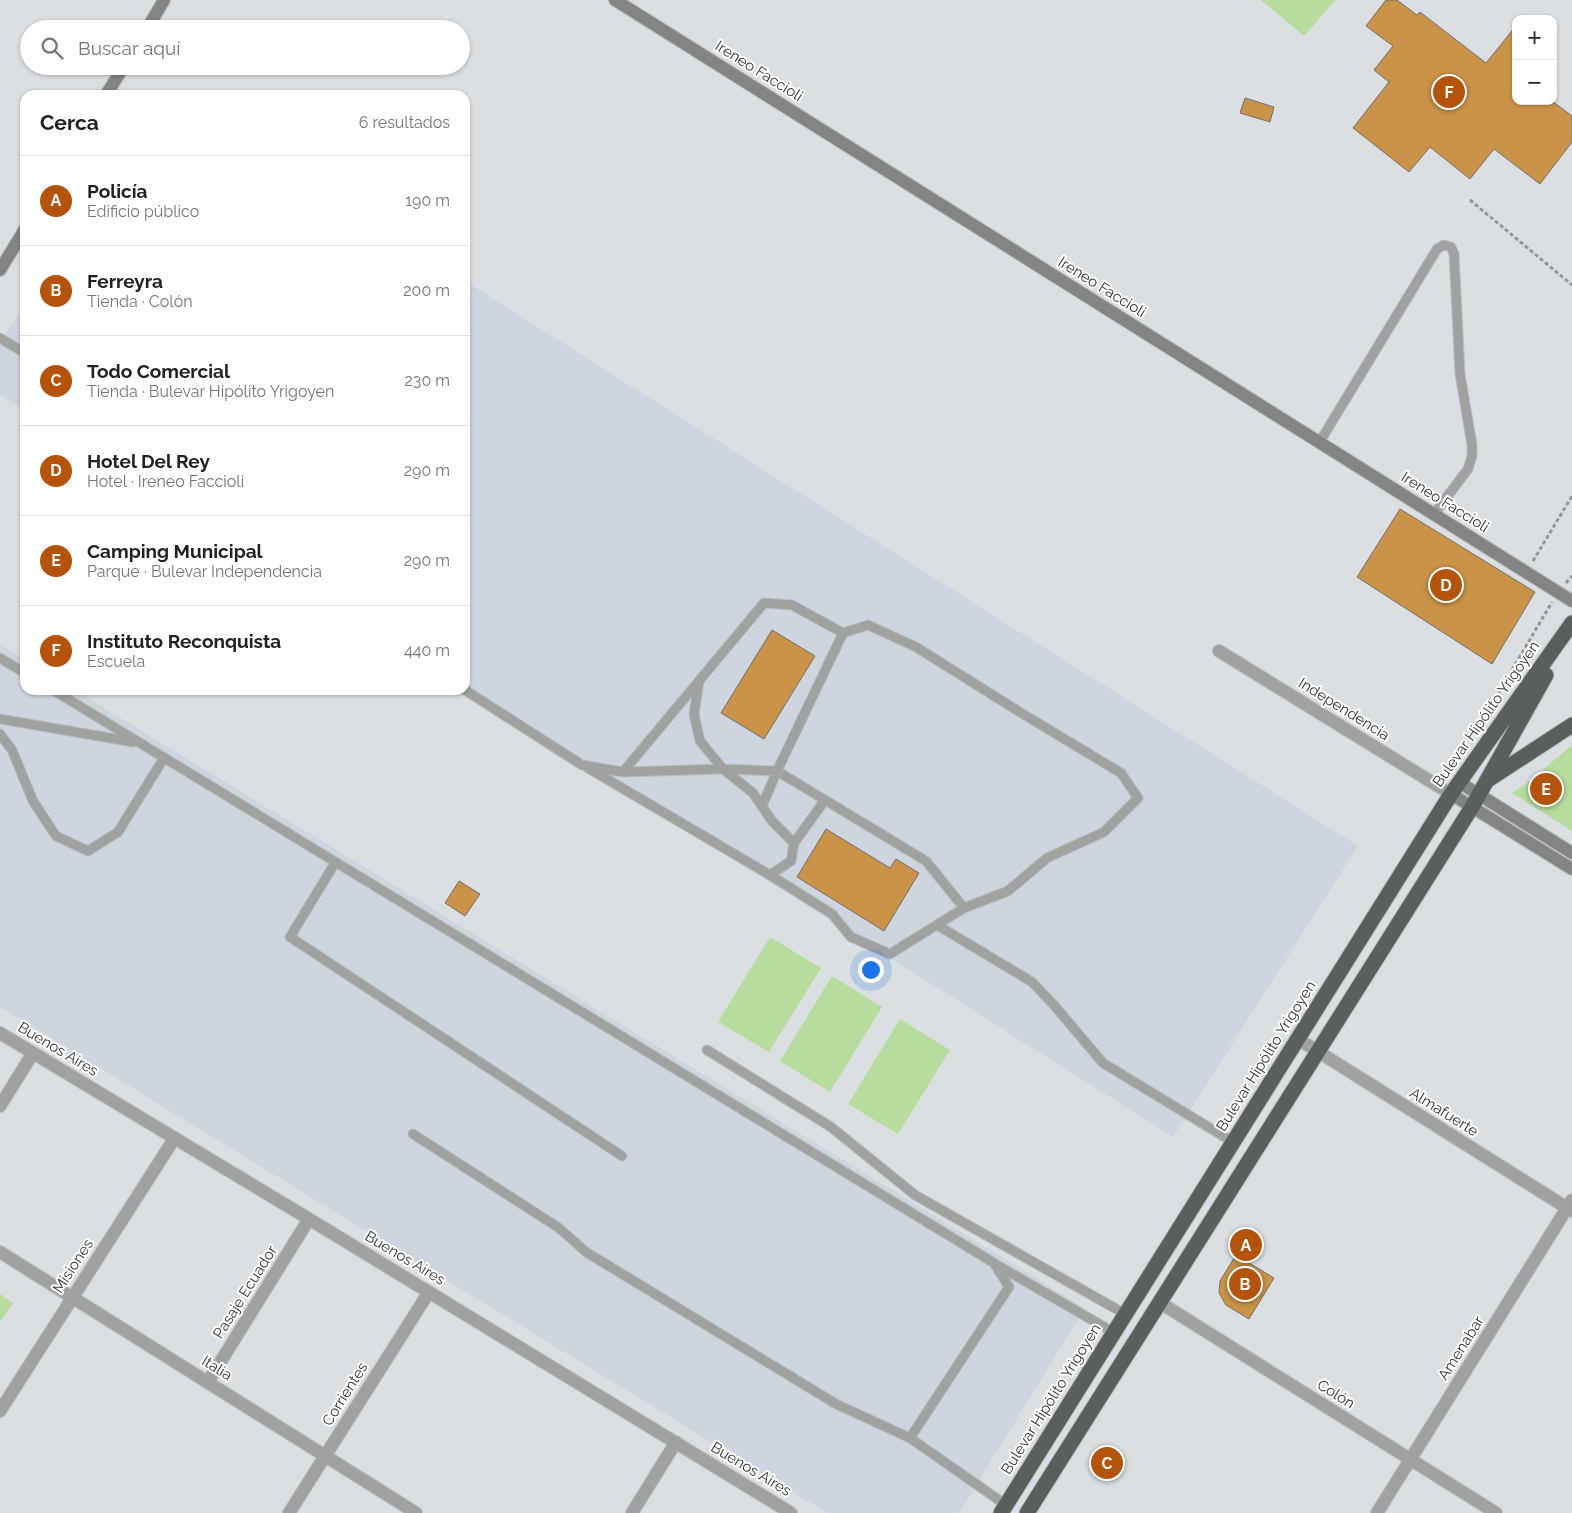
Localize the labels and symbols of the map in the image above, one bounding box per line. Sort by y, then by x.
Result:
street label: Ireneo Faccioli [712,37,806,105]
pin: F [1433,73,1465,111]
street label: Ireneo Faccioli [1055,253,1149,321]
street label: Ireneo Faccioli [1398,468,1492,536]
pin: D [1430,566,1462,604]
street label: Bulevar Hipólito Yrigoyen [1429,638,1543,790]
street label: Independencia [1295,674,1393,744]
pin: E [1530,770,1562,808]
your location [858,957,884,983]
street label: Bulevar Hipólito Yrigoyen [1212,977,1320,1135]
street label: Buenos Aires [15,1018,101,1080]
street label: Almafuerte [1406,1084,1482,1140]
pin: A [1230,1226,1262,1264]
street label: Buenos Aires [362,1227,448,1289]
street label: Misiones [49,1236,97,1296]
street label: Pasaje Ecuador [209,1241,281,1342]
pin: B [1229,1265,1261,1303]
street label: Amenabar [1434,1312,1488,1383]
street label: Bulevar Hipólito Yrigoyen [997,1320,1105,1478]
street label: Italia [199,1352,235,1384]
street label: Corrientes [318,1359,372,1429]
street label: Colón [1314,1376,1358,1412]
street label: Buenos Aires [708,1438,794,1500]
pin: C [1091,1444,1123,1482]

